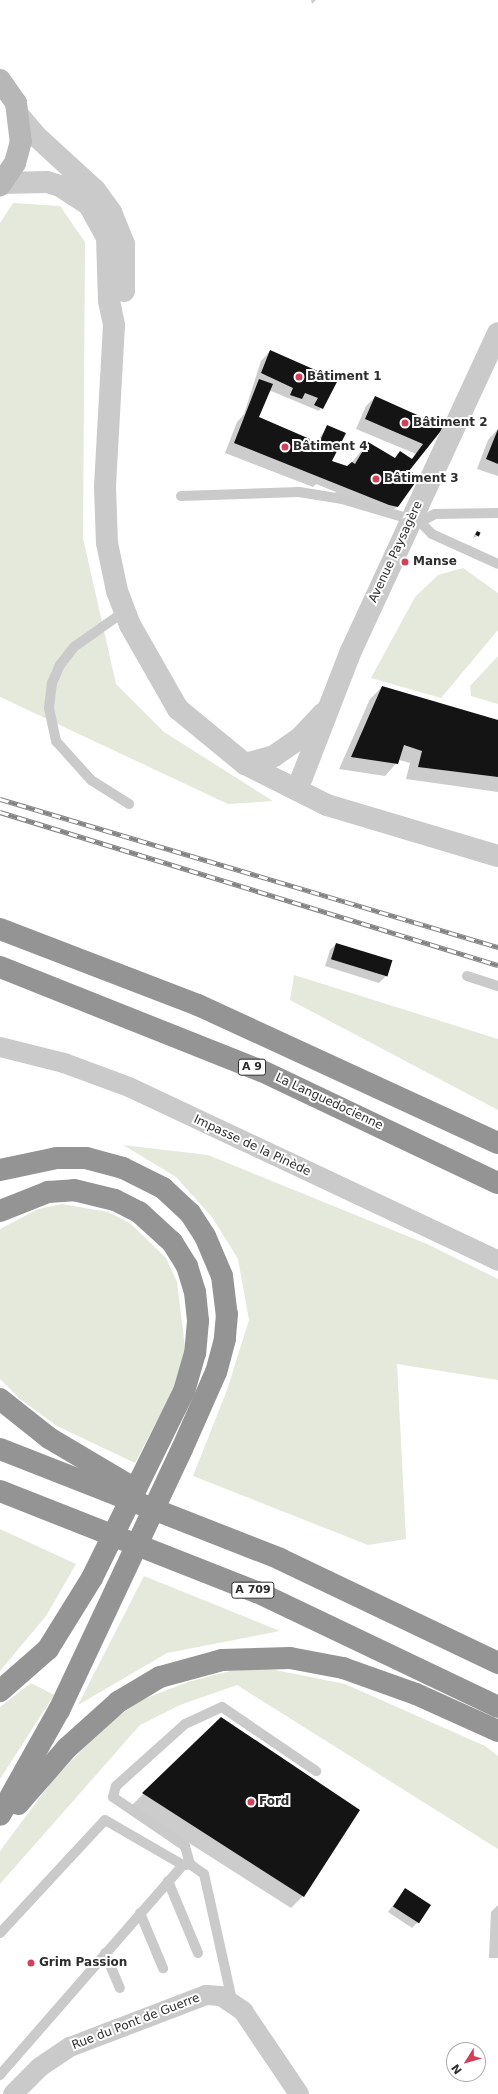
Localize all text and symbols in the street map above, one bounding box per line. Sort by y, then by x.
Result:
place label: Bâtiment 1 [307,370,382,384]
marker: Bâtiment 1 [294,372,304,382]
place label: Bâtiment 2 [413,416,488,430]
marker: Bâtiment 2 [400,418,410,428]
place label: Bâtiment 4 [293,440,368,454]
marker: Bâtiment 4 [280,442,290,452]
place label: Bâtiment 3 [384,472,459,486]
marker: Bâtiment 3 [371,474,381,484]
street label: Avenue Paysagère [366,499,426,605]
place label: Manse [413,555,457,569]
marker: Manse [400,557,410,567]
road number: A 9 [238,1058,266,1076]
street label: La Languedocienne [273,1071,385,1133]
street label: Impasse de la Pinède [191,1113,313,1179]
road number: A 709 [231,1581,275,1599]
place label: Ford [259,1795,289,1809]
marker: Ford [246,1797,256,1807]
place label: Grim Passion [39,1956,127,1970]
marker: Grim Passion [26,1958,36,1968]
street label: Rue du Pont de Guerre [70,1991,202,2053]
north arrow [446,2042,486,2082]
text: N [449,2061,465,2077]

